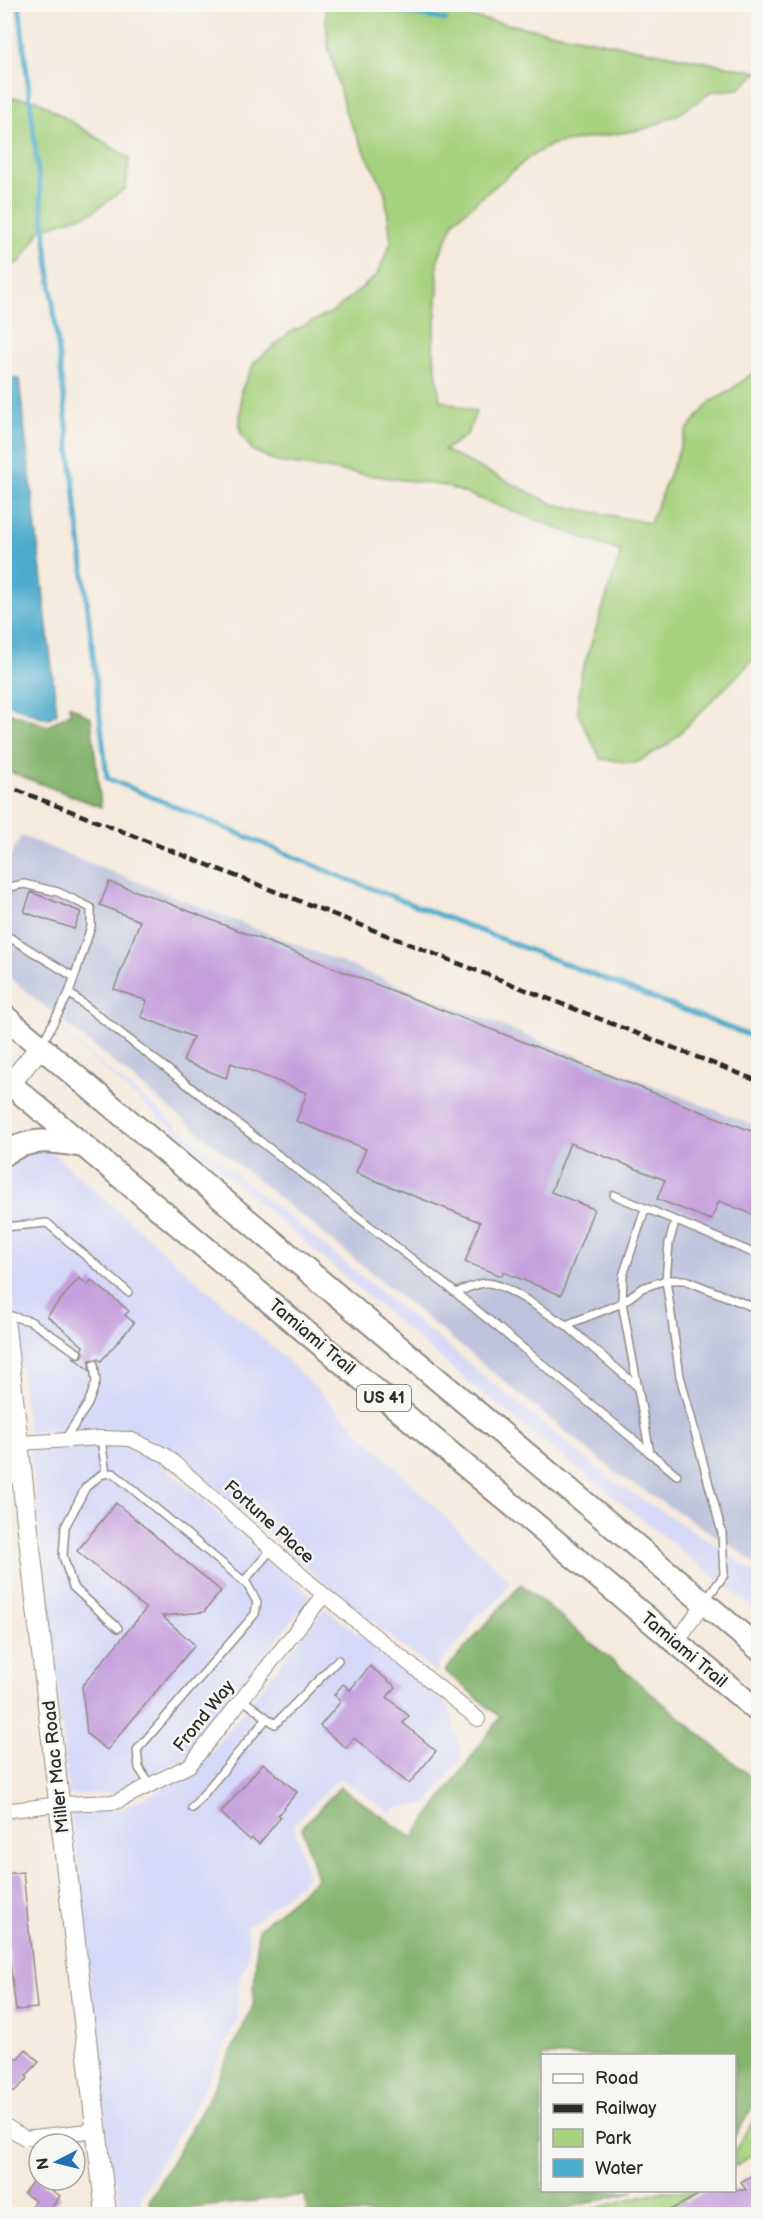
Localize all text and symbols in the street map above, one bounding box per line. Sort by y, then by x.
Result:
street label: Tamiami Trail [265,1295,359,1379]
road number: US 41 [357,1385,411,1411]
street label: Fortune Place [220,1476,319,1568]
street label: Tamiami Trail [637,1608,731,1692]
street label: Frond Way [169,1676,240,1756]
street label: Miller Mac Road [39,1700,73,1834]
legend [541,2054,736,2192]
text: Road [595,2068,639,2089]
text: Railway [595,2098,657,2119]
text: Park [595,2128,631,2149]
north arrow [27,2132,87,2192]
text: N [33,2157,54,2171]
text: Water [595,2158,643,2179]

